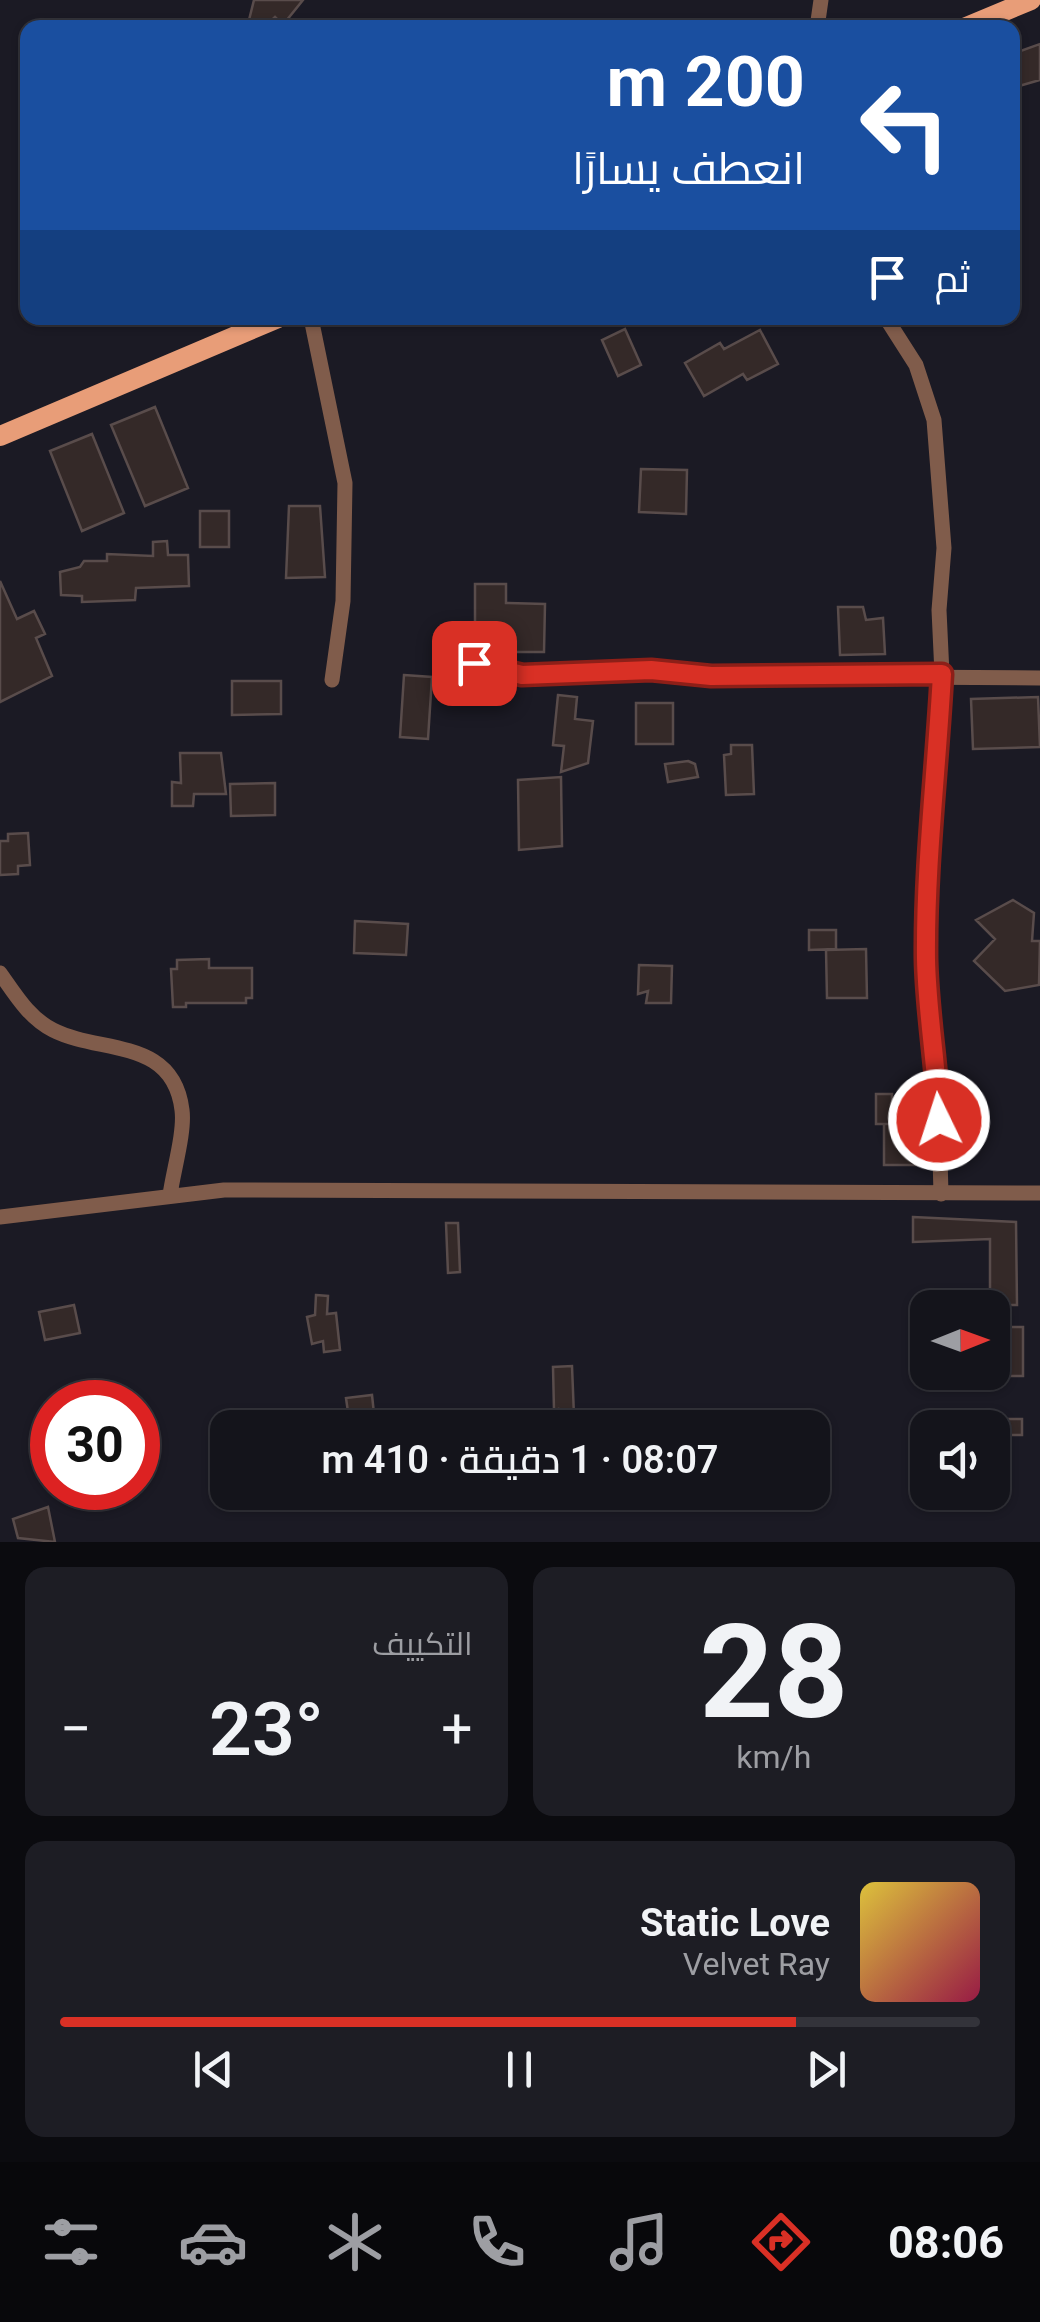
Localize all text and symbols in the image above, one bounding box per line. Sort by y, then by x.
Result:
text: 200 m [606,41,805,123]
icon: left [840,60,970,190]
text: انعطف يسارًا [572,142,805,195]
icon: arrive [860,250,915,305]
text: ثم [935,257,970,301]
pin [432,621,517,706]
icon: arrive [447,636,502,691]
position arrow [887,1068,991,1172]
north arrow [910,1290,1010,1390]
map controls [910,1290,1010,1510]
speed limit sign: 30 [30,1380,160,1510]
button: sound [910,1410,1010,1510]
text: 08:07 · 1 دقيقة · 410 m [321,1438,719,1482]
text: 28 [699,1596,848,1749]
text: التكييف [372,1625,473,1663]
text: 23° [209,1685,324,1773]
text: − [60,1697,91,1761]
text: + [441,1697,473,1761]
text: km/h [736,1738,811,1776]
text: Static Love [640,1901,830,1945]
text: Velvet Ray [683,1945,830,1983]
icon: previous [186,2042,241,2097]
icon: pause [492,2042,547,2097]
icon: next [799,2042,854,2097]
icon: filters [36,2207,106,2277]
icon: car [178,2207,248,2277]
icon: climate [320,2207,390,2277]
icon: phone [462,2207,532,2277]
icon: music [604,2207,674,2277]
icon: directions [746,2207,816,2277]
text: 08:06 [888,2216,1004,2269]

